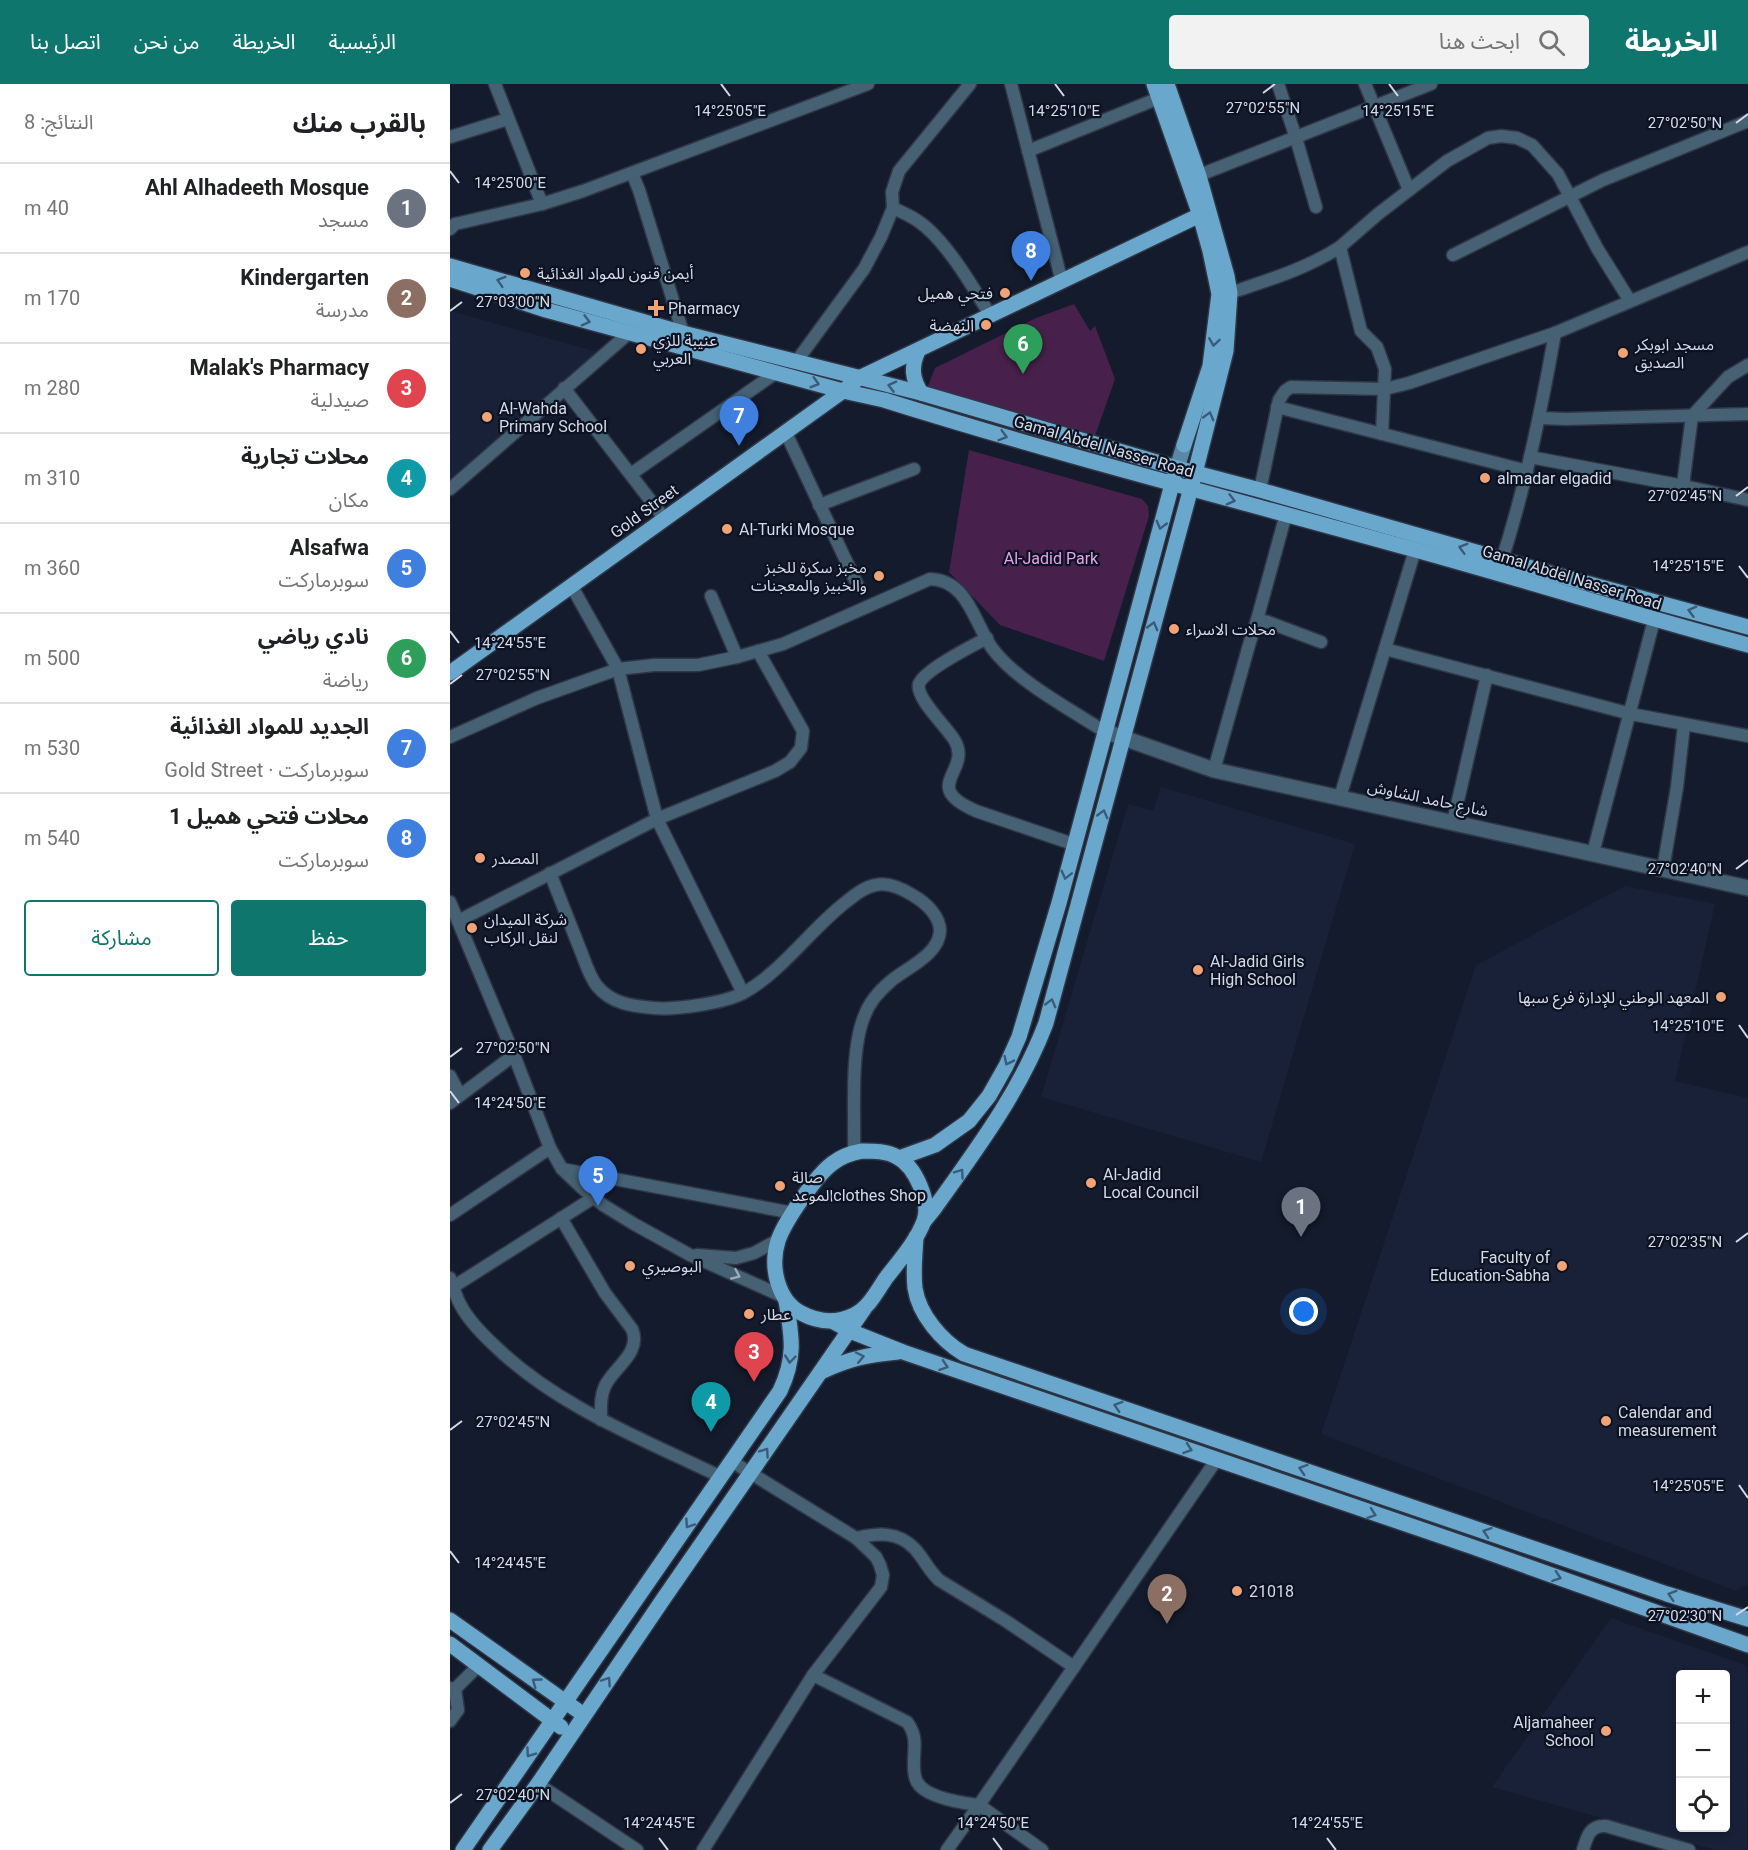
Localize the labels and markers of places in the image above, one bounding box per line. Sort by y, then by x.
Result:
pin: 8 [1012,232,1050,281]
place label: أيمن قنون للمواد الغذائية [537,264,693,283]
marker: أيمن قنون للمواد الغذائية [518,266,532,280]
place label: فتحي هميل [918,284,993,306]
marker: فتحي هميل [998,286,1012,300]
place label: Pharmacy [668,299,740,318]
marker: Pharmacy [649,301,663,315]
place label: النهضة [929,316,974,335]
marker: النهضة [979,318,993,332]
pin: 6 [1004,324,1042,374]
place label: عنيبة للزي العربي [653,331,717,371]
place label: مسجد ابوبكر الصديق [1634,335,1714,373]
marker: عنيبة للزي العربي [634,342,648,356]
marker: مسجد ابوبكر الصديق [1616,346,1630,360]
pin: 7 [720,396,758,446]
place label: Al-Wahda Primary School [499,399,607,436]
marker: Al-Wahda Primary School [480,410,494,424]
place label: almadar elgadid [1497,469,1611,488]
marker: almadar elgadid [1478,471,1492,485]
place label: Al-Turki Mosque [739,520,855,539]
marker: Al-Turki Mosque [720,522,734,536]
place label: مخبز سكرة للخبز والخبيز والمعجنات [751,558,867,595]
marker: مخبز سكرة للخبز والخبيز والمعجنات [872,569,886,583]
place label: محلات الاسراء [1186,620,1276,639]
marker: محلات الاسراء [1167,622,1181,636]
place label: المصدر [491,849,539,868]
marker: المصدر [473,851,487,865]
place label: شركة الميدان لنقل الركاب [484,910,567,947]
marker: شركة الميدان لنقل الركاب [465,921,479,935]
place label: Al-Jadid Girls High School [1210,952,1305,989]
marker: Al-Jadid Girls High School [1191,963,1205,977]
place label: المعهد الوطني للإدارة فرع سبها [1518,988,1709,1010]
marker: المعهد الوطني للإدارة فرع سبها [1714,990,1728,1004]
pin: 5 [578,1156,618,1206]
place label: Al-Jadid Local Council [1103,1165,1199,1202]
place label: صالة الموعدclothes Shop [792,1168,926,1205]
marker: Al-Jadid Local Council [1084,1176,1098,1190]
marker: صالة الموعدclothes Shop [773,1179,787,1193]
pin: 1 [1282,1188,1320,1237]
place label: Faculty of Education-Sabha [1430,1248,1550,1285]
place label: البوصيري [642,1257,702,1279]
marker: البوصيري [623,1259,637,1273]
marker: Faculty of Education-Sabha [1555,1259,1569,1273]
place label: عطار [760,1305,791,1324]
marker: عطار [742,1307,756,1321]
pin: 3 [734,1332,774,1382]
pin: 4 [692,1382,730,1432]
place label: Calendar and measurement [1618,1403,1717,1440]
marker: Calendar and measurement [1599,1414,1613,1428]
pin: 2 [1148,1574,1186,1624]
place label: 21018 [1249,1582,1294,1601]
marker: 21018 [1230,1584,1244,1598]
place label: Aljamaheer School [1513,1713,1595,1750]
marker: Aljamaheer School [1599,1724,1613,1738]

